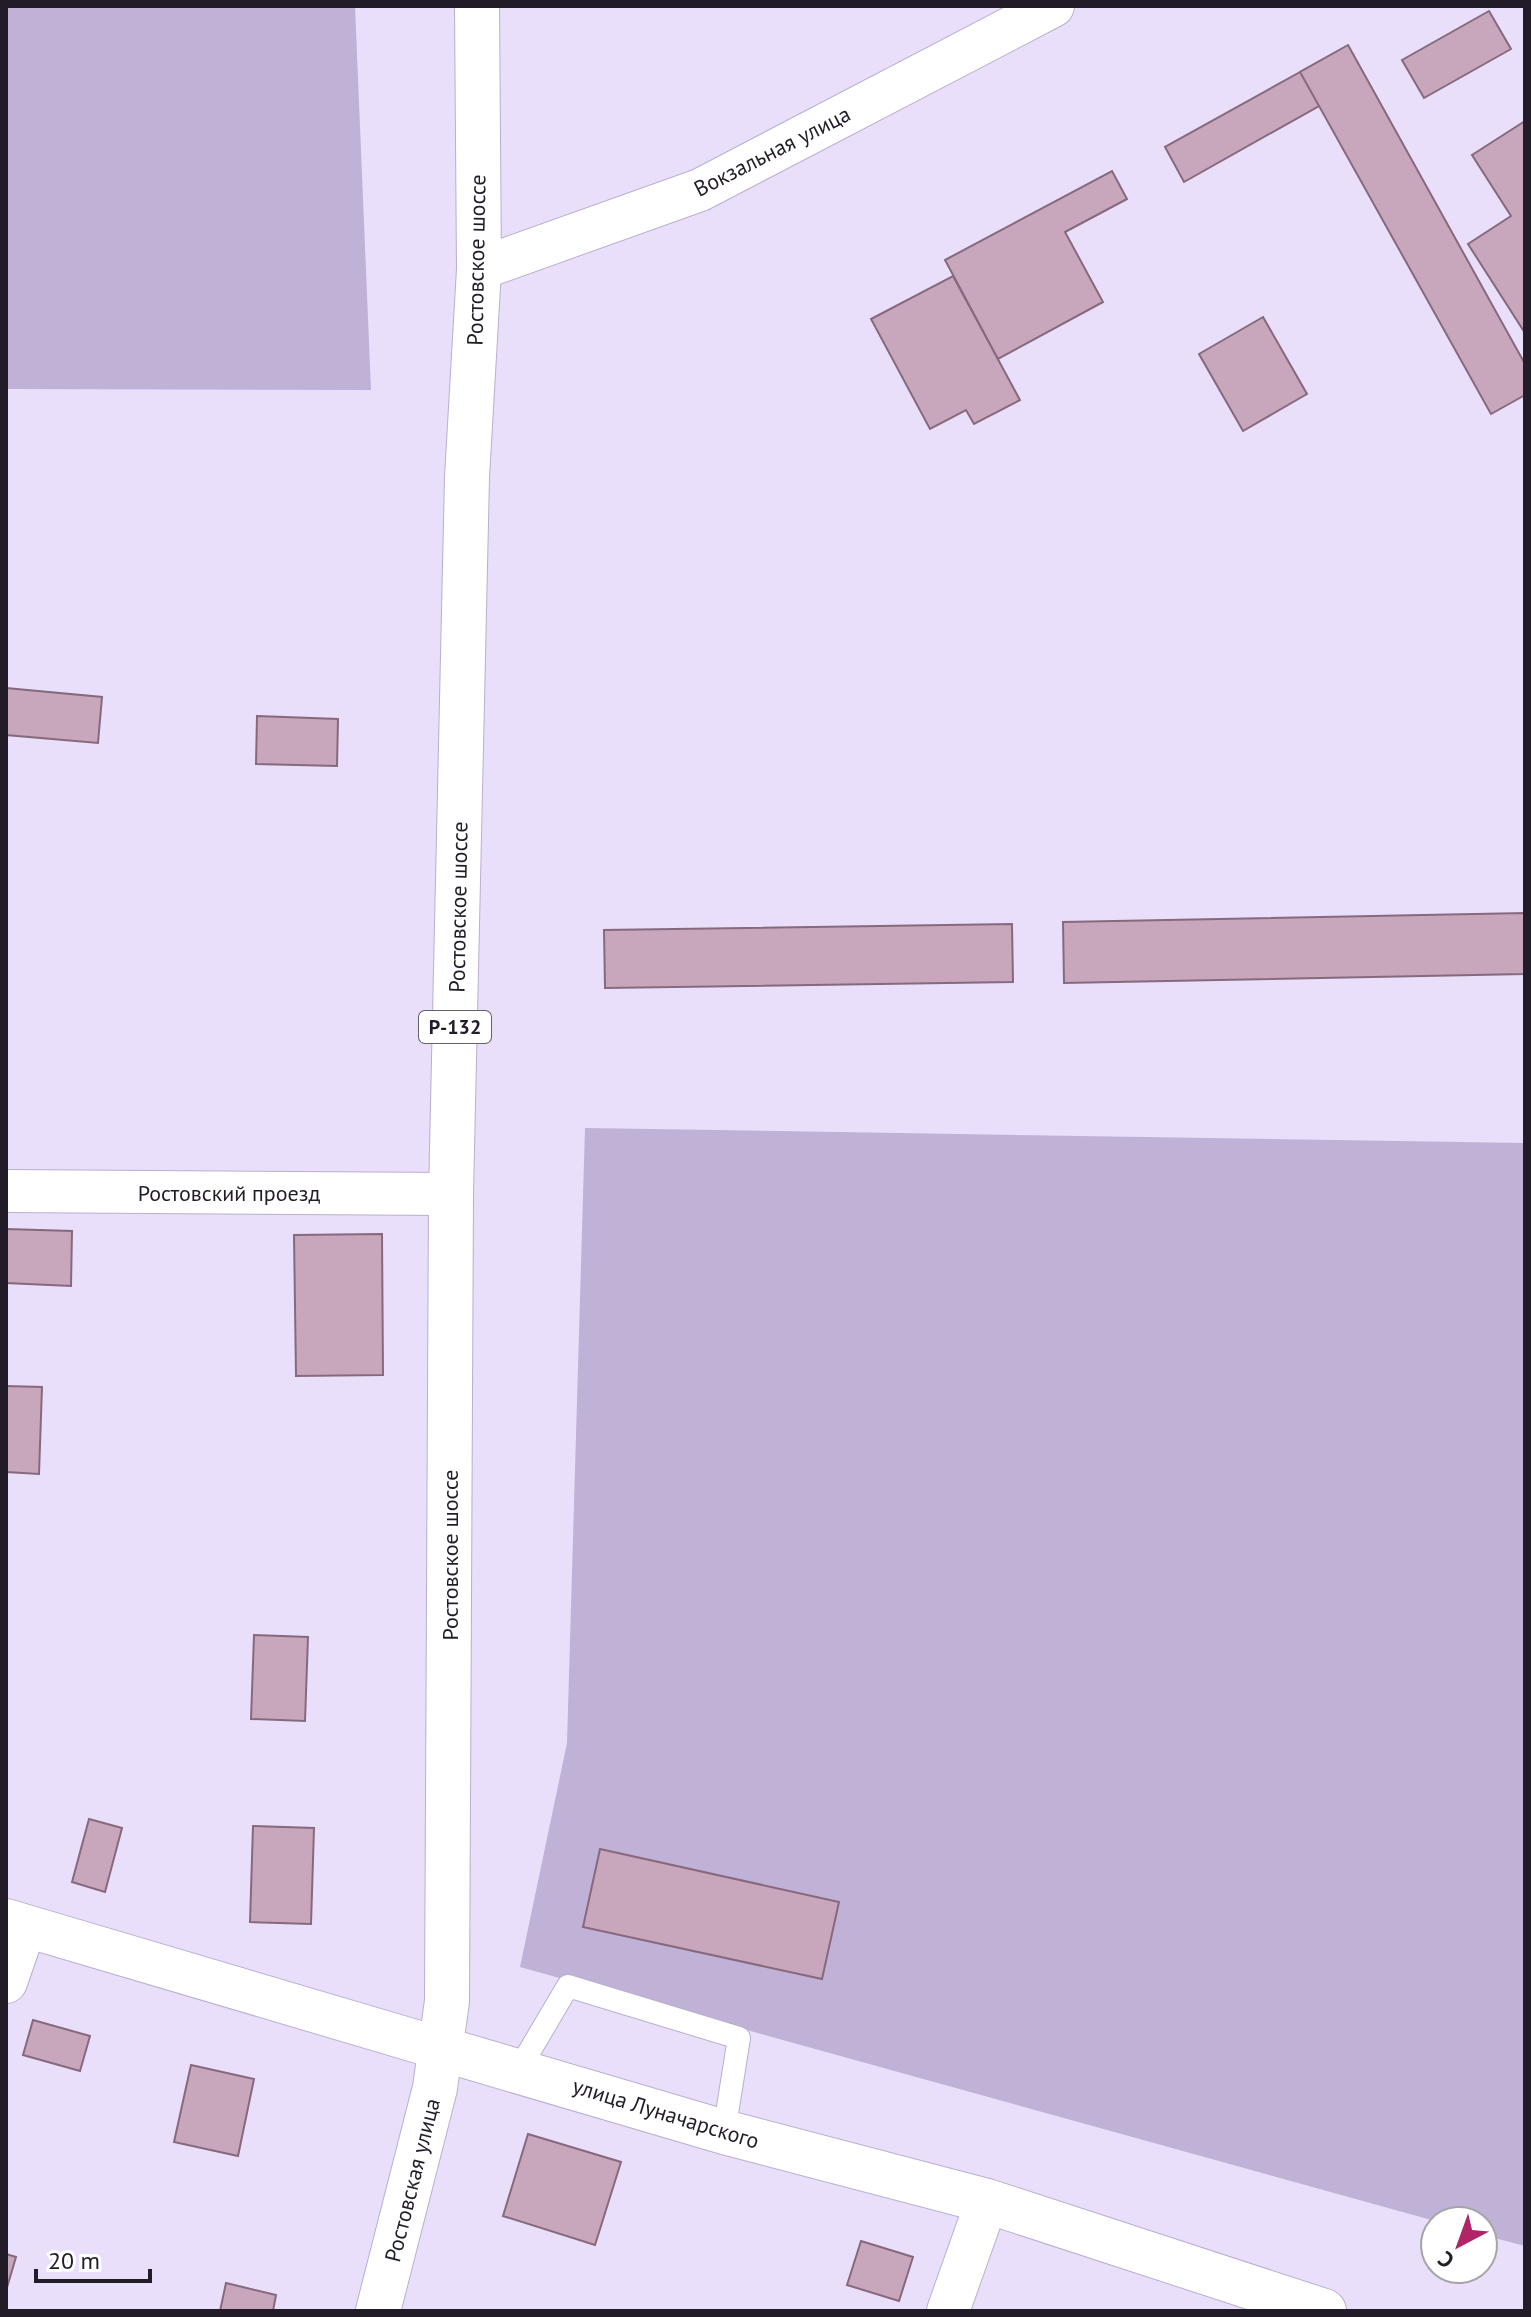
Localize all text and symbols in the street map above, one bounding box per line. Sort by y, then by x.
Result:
street label: Вокзальная улица [689,99,855,203]
street label: Ростовское шоссе [461,174,491,346]
street label: Ростовское шоссе [443,821,473,993]
road number: Р-132 [419,1011,491,1043]
street label: Ростовский проезд [138,1179,320,1207]
street label: Ростовское шоссе [436,1469,464,1641]
street label: улица Луначарского [569,2071,763,2155]
street label: Ростовская улица [378,2095,446,2265]
north arrow [1419,2205,1499,2285]
scale bar [36,2233,150,2283]
text: 20 m [48,2245,100,2276]
text: С [1432,2245,1460,2275]

